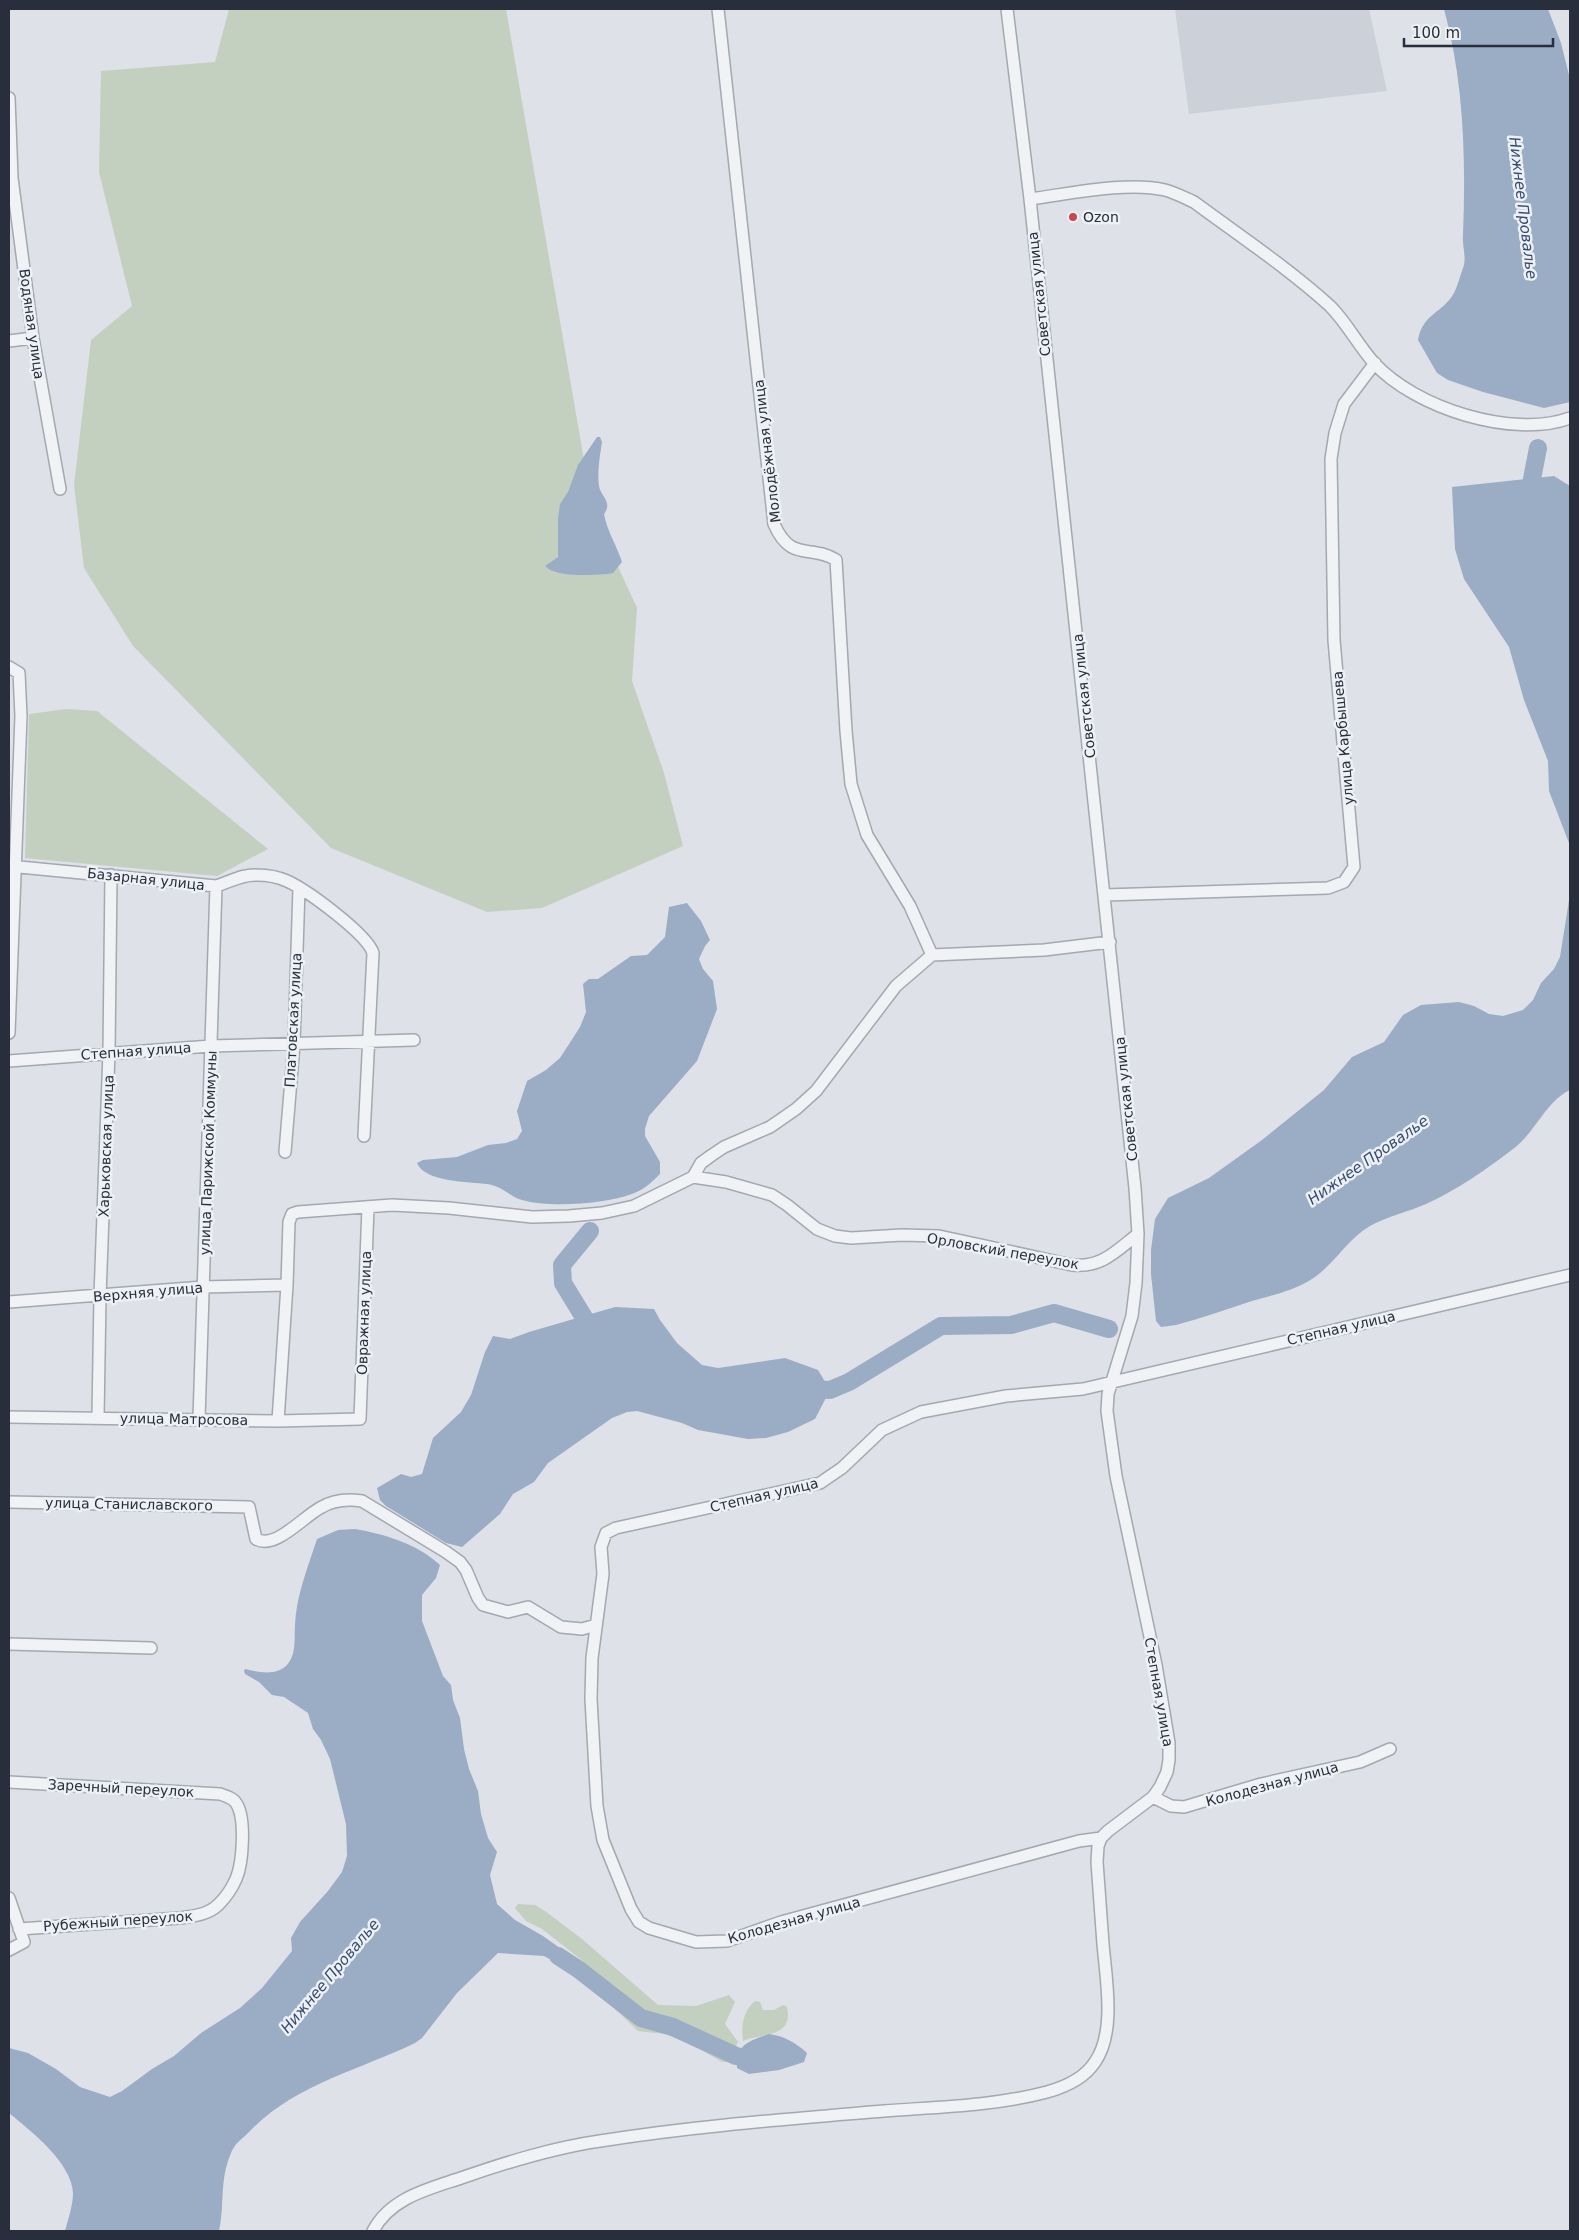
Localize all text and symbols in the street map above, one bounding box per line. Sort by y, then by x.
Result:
scale bar [1404,15,1553,47]
text: 100 m [1412,24,1460,42]
water label: Нижнее Провалье [1505,136,1541,280]
place label: Ozon [1083,209,1119,225]
marker: Ozon [1067,211,1079,223]
street label: Советская улица [1024,231,1054,357]
street label: Водяная улица [16,268,48,380]
street label: Молодёжная улица [750,379,784,523]
street label: Советская улица [1069,633,1099,759]
street label: улица Карбышева [1329,670,1357,806]
street label: Базарная улица [86,865,206,893]
street label: Платовская улица [281,952,305,1088]
street label: Советская улица [1111,1036,1141,1162]
street label: Степная улица [80,1039,192,1063]
street label: улица Парижской Коммуны [196,1050,220,1256]
street label: Харьковская улица [96,1074,116,1218]
water label: Нижнее Провалье [1304,1112,1432,1208]
street label: Орловский переулок [926,1230,1080,1272]
street label: Овражная улица [354,1251,374,1375]
street label: Верхняя улица [92,1279,204,1305]
street label: Степная улица [1285,1308,1397,1348]
street label: улица Матросова [120,1410,248,1428]
street label: Степная улица [708,1475,820,1515]
street label: улица Станиславского [45,1495,213,1513]
street label: Степная улица [1142,1636,1176,1748]
street label: Колодезная улица [1204,1759,1340,1809]
street label: Заречный переулок [47,1776,195,1800]
street label: Колодезная улица [726,1893,862,1947]
street label: Рубежный переулок [43,1908,193,1934]
water label: Нижнее Провалье [277,1915,383,2037]

